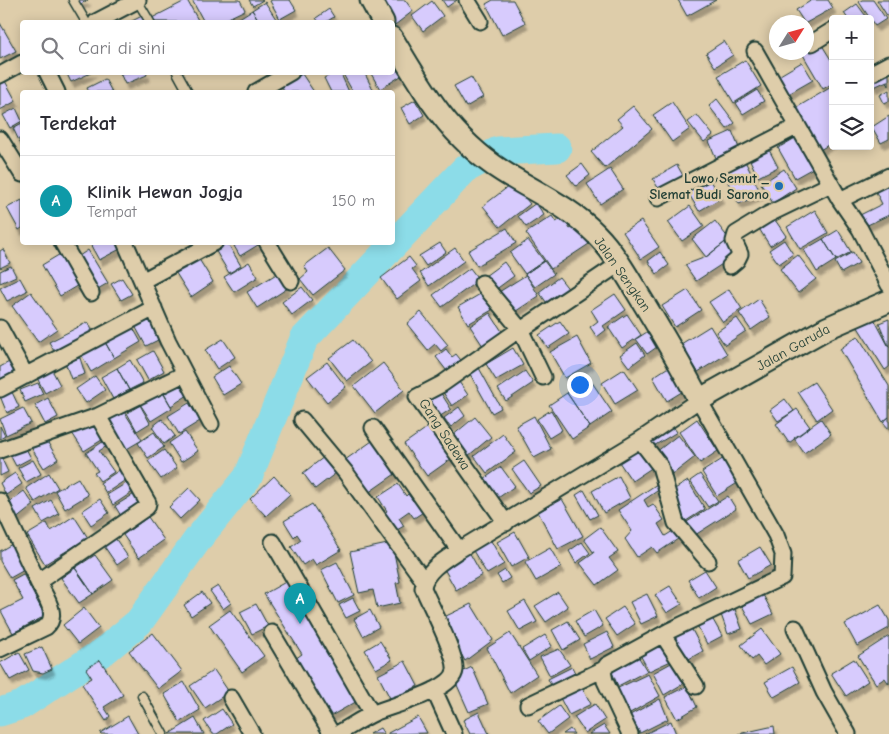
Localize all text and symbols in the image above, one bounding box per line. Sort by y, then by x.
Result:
north arrow [769,15,814,60]
map controls [829,15,874,150]
button: + [829,15,874,60]
search box [20,20,395,75]
icon: search [38,34,66,62]
text: Cari di sini [78,37,165,59]
button: − [829,60,874,105]
button: layers [829,105,874,150]
text: Terdekat [40,111,116,135]
place label: Lowo Semut _ Slemat Budi Sarono [650,170,770,203]
marker: Lowo Semut _ Slemat Budi Sarono [773,180,785,192]
text: Klinik Hewan Jogja [87,181,243,203]
text: A [52,192,60,210]
text: 150 m [332,192,375,210]
text: Tempat [87,203,137,221]
street label: Jalan Sengkan [590,233,655,315]
street label: Jalan Garuda [754,320,833,374]
your location [567,372,593,398]
street label: Gang Sadewa [415,395,474,473]
pin: A [284,583,316,624]

